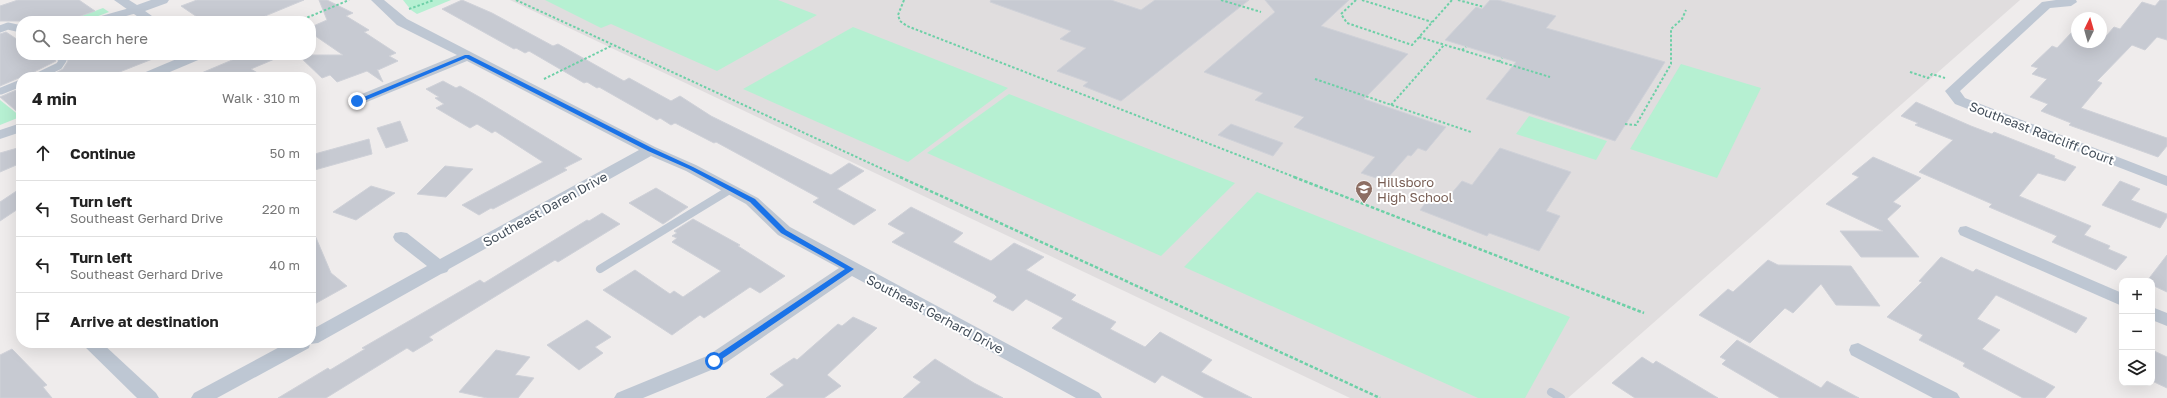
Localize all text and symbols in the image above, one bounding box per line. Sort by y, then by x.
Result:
north arrow [2071,12,2107,48]
search box [16,16,316,60]
icon: search [30,27,52,49]
text: Search here [62,29,148,47]
text: 4 min [32,88,77,109]
text: Walk · 310 m [222,90,300,106]
route end [348,92,366,110]
street label: Southeast Radcliff Court [1967,98,2117,168]
icon: ahead [32,142,54,164]
text: Continue [70,144,136,162]
text: 50 m [270,145,300,161]
street label: Southeast Daren Drive [480,168,610,250]
place label: Hillsboro High School [1377,174,1453,205]
school or university icon: Hillsboro High School [1354,179,1374,204]
text: Turn left [70,192,132,210]
icon: left [32,198,54,220]
text: 220 m [262,201,300,217]
text: Southeast Gerhard Drive [70,210,223,226]
text: Turn left [70,248,132,266]
icon: left [32,254,54,276]
text: 40 m [269,257,300,273]
text: Southeast Gerhard Drive [70,266,223,282]
street label: Southeast Gerhard Drive [864,271,1006,357]
map controls [2119,278,2155,386]
button: + [2119,278,2155,314]
icon: arrive [32,310,54,332]
text: Arrive at destination [70,312,219,330]
button: − [2119,314,2155,350]
button: layers [2119,350,2155,386]
route start [705,352,723,370]

